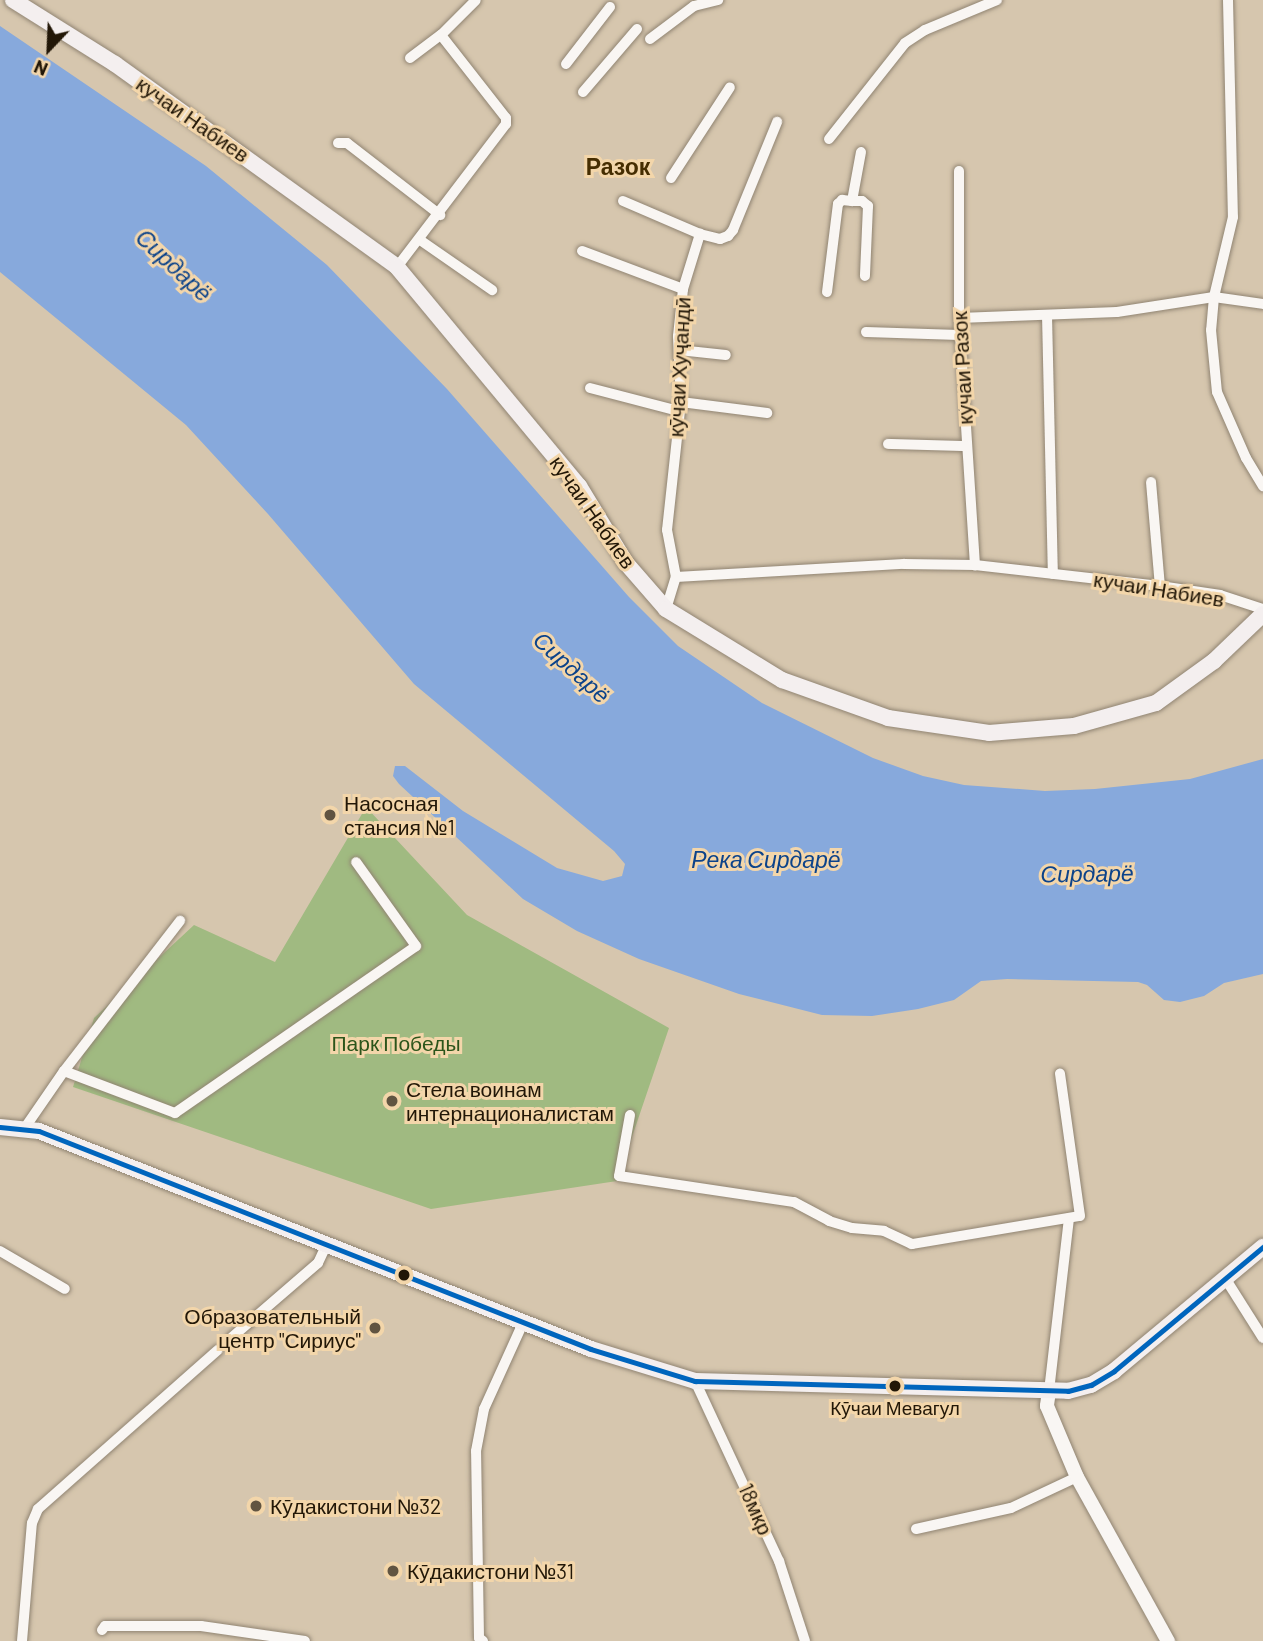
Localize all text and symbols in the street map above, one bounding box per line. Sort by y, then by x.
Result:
north arrow [14,14,84,84]
text: N [30,56,51,82]
street label: кучаи Набиев [132,71,254,167]
district label: Разок [586,152,650,180]
water label: Сирдарё [130,223,218,307]
street label: кӯчаи Хуҷандӣ [663,296,695,438]
street label: кучаи Разок [946,311,978,425]
street label: кучаи Набиев [545,451,641,573]
street label: кучаи Набиев [1092,566,1226,612]
water label: Сирдарё [528,626,616,708]
place label: Насосная стансия №1 [344,790,455,840]
marker: Насосная стансия №1 [322,807,338,823]
water label: Река Сирдарё [691,845,841,873]
water label: Сирдарё [1040,858,1134,888]
park label: Парк Победы [332,1030,460,1056]
place label: Стела воинам интернационалистам [406,1076,614,1126]
marker: Стела воинам интернационалистам [384,1093,400,1109]
unlabelled marker [397,1268,411,1282]
place label: Образовательный центр "Сириус" [184,1303,361,1353]
marker: Образовательный центр "Сириус" [367,1320,383,1336]
marker: Кӯчаи Мевагул [888,1379,902,1393]
place label: Кӯчаи Мевагул [830,1397,960,1419]
street label: 18мкр [734,1479,778,1539]
place label: Кӯдакистони №32 [270,1493,441,1519]
marker: Кӯдакистони №32 [248,1498,264,1514]
place label: Кӯдакистони №31 [407,1558,574,1584]
marker: Кӯдакистони №31 [385,1563,401,1579]

